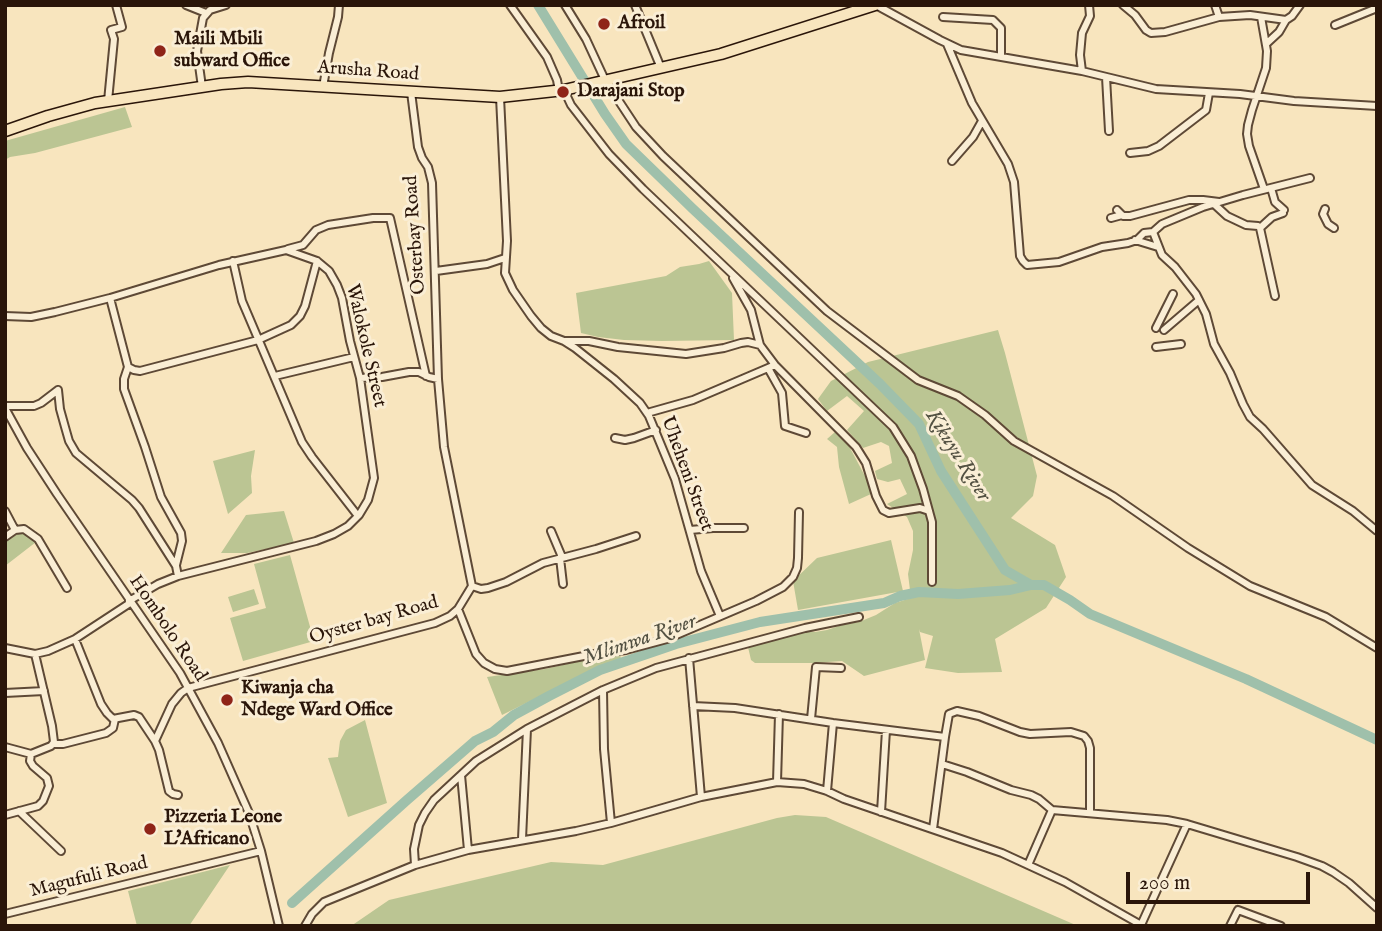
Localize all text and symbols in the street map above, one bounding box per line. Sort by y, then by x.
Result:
place label: Afroil [618,13,665,35]
marker: Afroil [596,16,612,32]
place label: Maili Mbili subward Office [174,29,290,73]
marker: Maili Mbili subward Office [152,43,168,59]
street label: Arusha Road [316,57,420,87]
place label: Darajani Stop [577,81,684,103]
marker: Darajani Stop [555,84,571,100]
street label: Osterbay Road [400,175,432,295]
street label: Walokole Street [340,282,390,410]
water label: Kikuyu River [919,405,995,507]
street label: Uheheni Street [655,413,717,535]
street label: Hombolo Road [123,571,211,687]
street label: Oyster bay Road [307,592,441,650]
water label: Mlimwa River [580,610,700,672]
place label: Kiwanja cha Ndege Ward Office [241,678,393,722]
marker: Kiwanja cha Ndege Ward Office [219,692,235,708]
place label: Pizzeria Leone L'Africano [164,807,282,851]
marker: Pizzeria Leone L'Africano [142,821,158,837]
street label: Magufuli Road [28,852,150,904]
scale bar [1130,858,1314,902]
text: 200 m [1139,870,1190,897]

